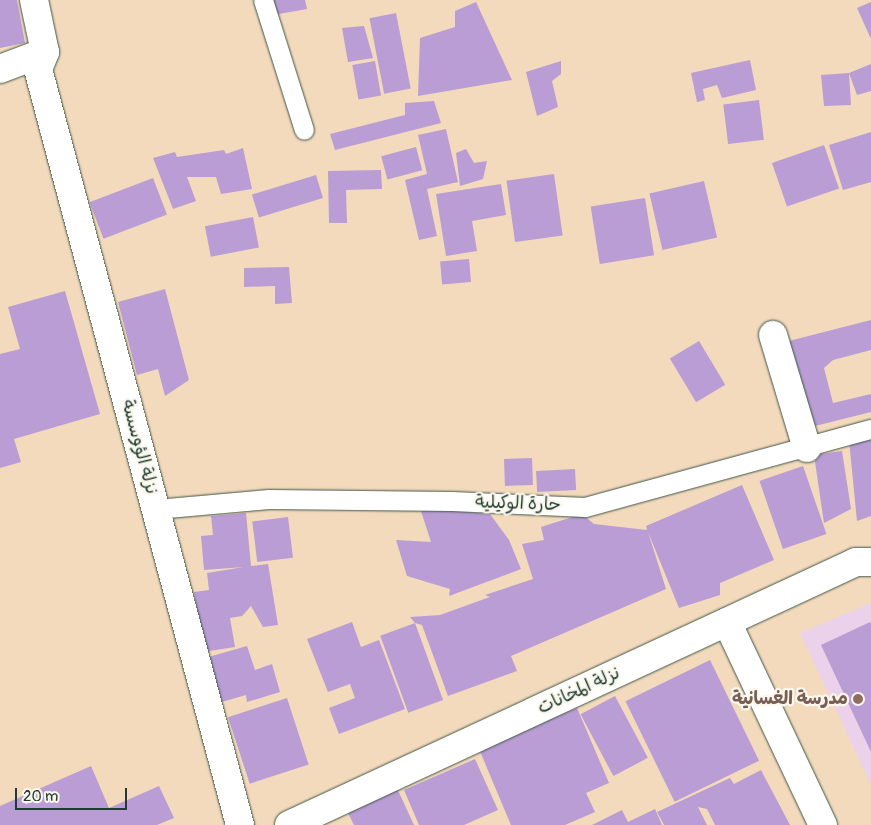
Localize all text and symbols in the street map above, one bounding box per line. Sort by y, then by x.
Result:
street label: نزلة الؤوسسة [116,397,162,497]
street label: حارة الوكيلية [475,492,561,516]
street label: نزلة المخانات [534,663,624,719]
place label: مدرسة الغسانية [732,688,848,710]
marker: مدرسة الغسانية [852,693,864,705]
scale bar [18,778,130,810]
text: 20 m [23,787,58,806]

